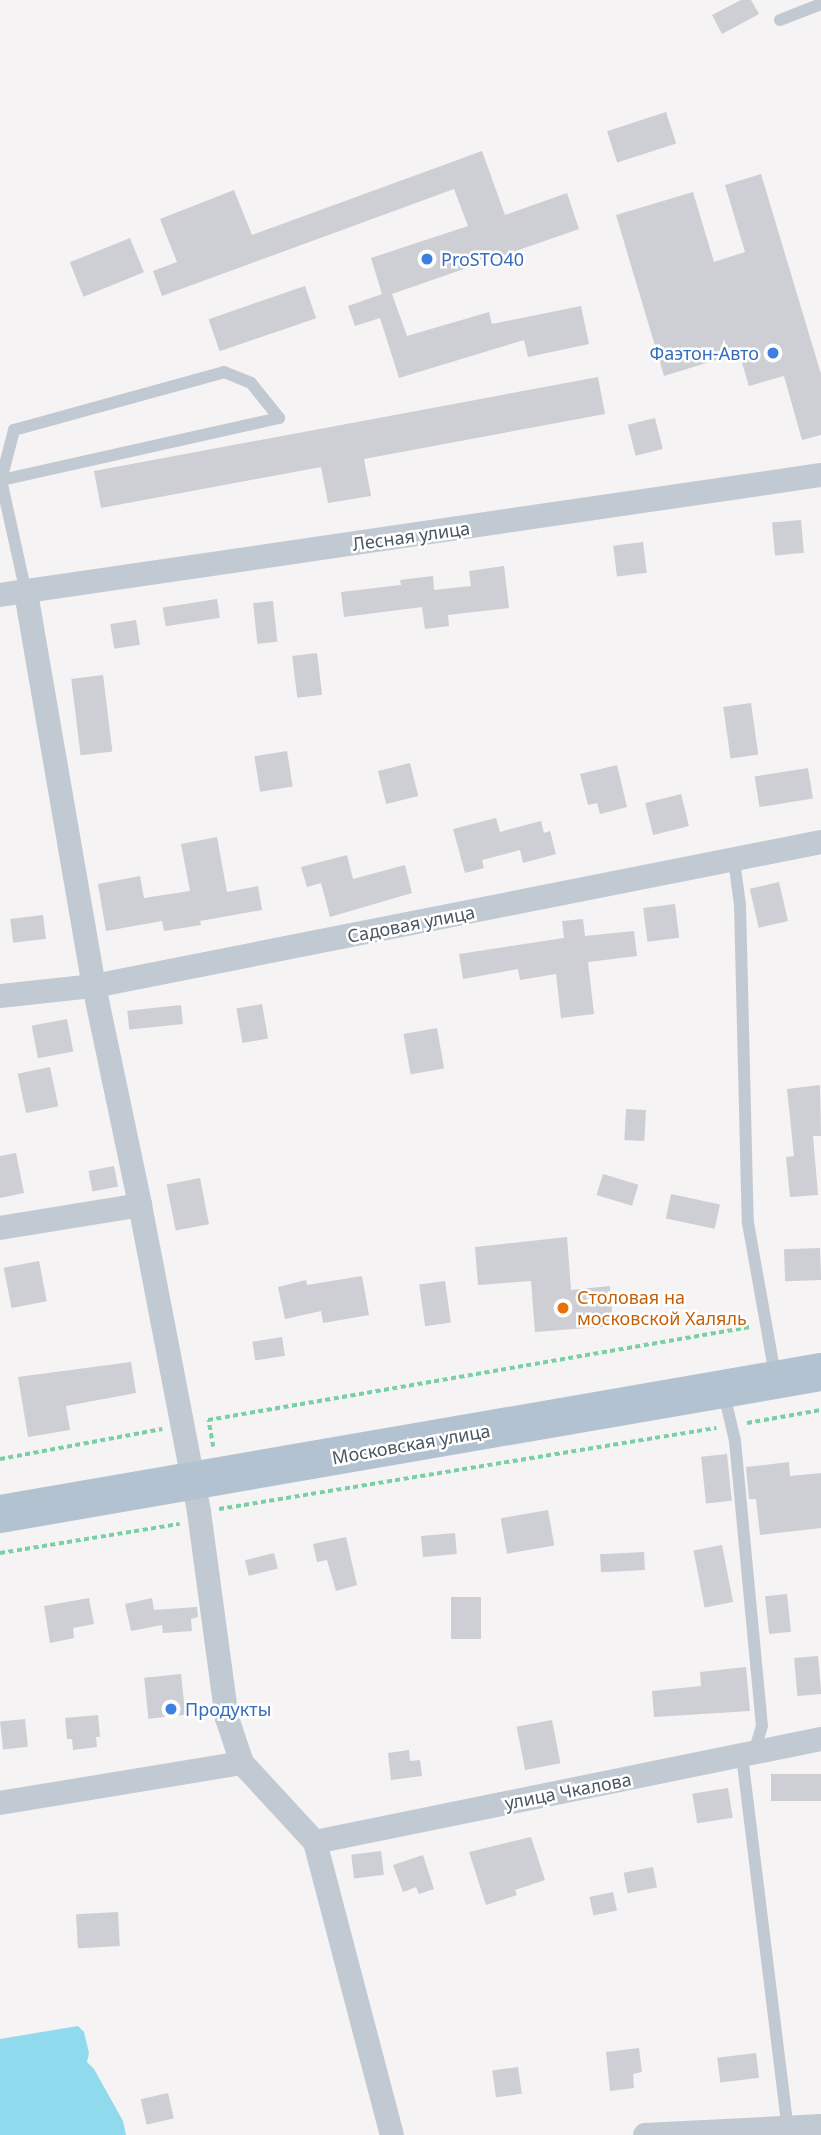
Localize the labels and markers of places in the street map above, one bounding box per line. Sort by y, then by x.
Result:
place label: ProSTO40 [441,248,524,270]
marker: ProSTO40 [419,251,435,267]
place label: Фаэтон-Авто [650,342,759,364]
marker: Фаэтон-Авто [765,345,781,361]
place label: Столовая на московской Халяль [577,1287,747,1330]
marker: Столовая на московской Халяль [555,1300,571,1316]
place label: Продукты [185,1698,271,1720]
marker: Продукты [163,1701,179,1717]

